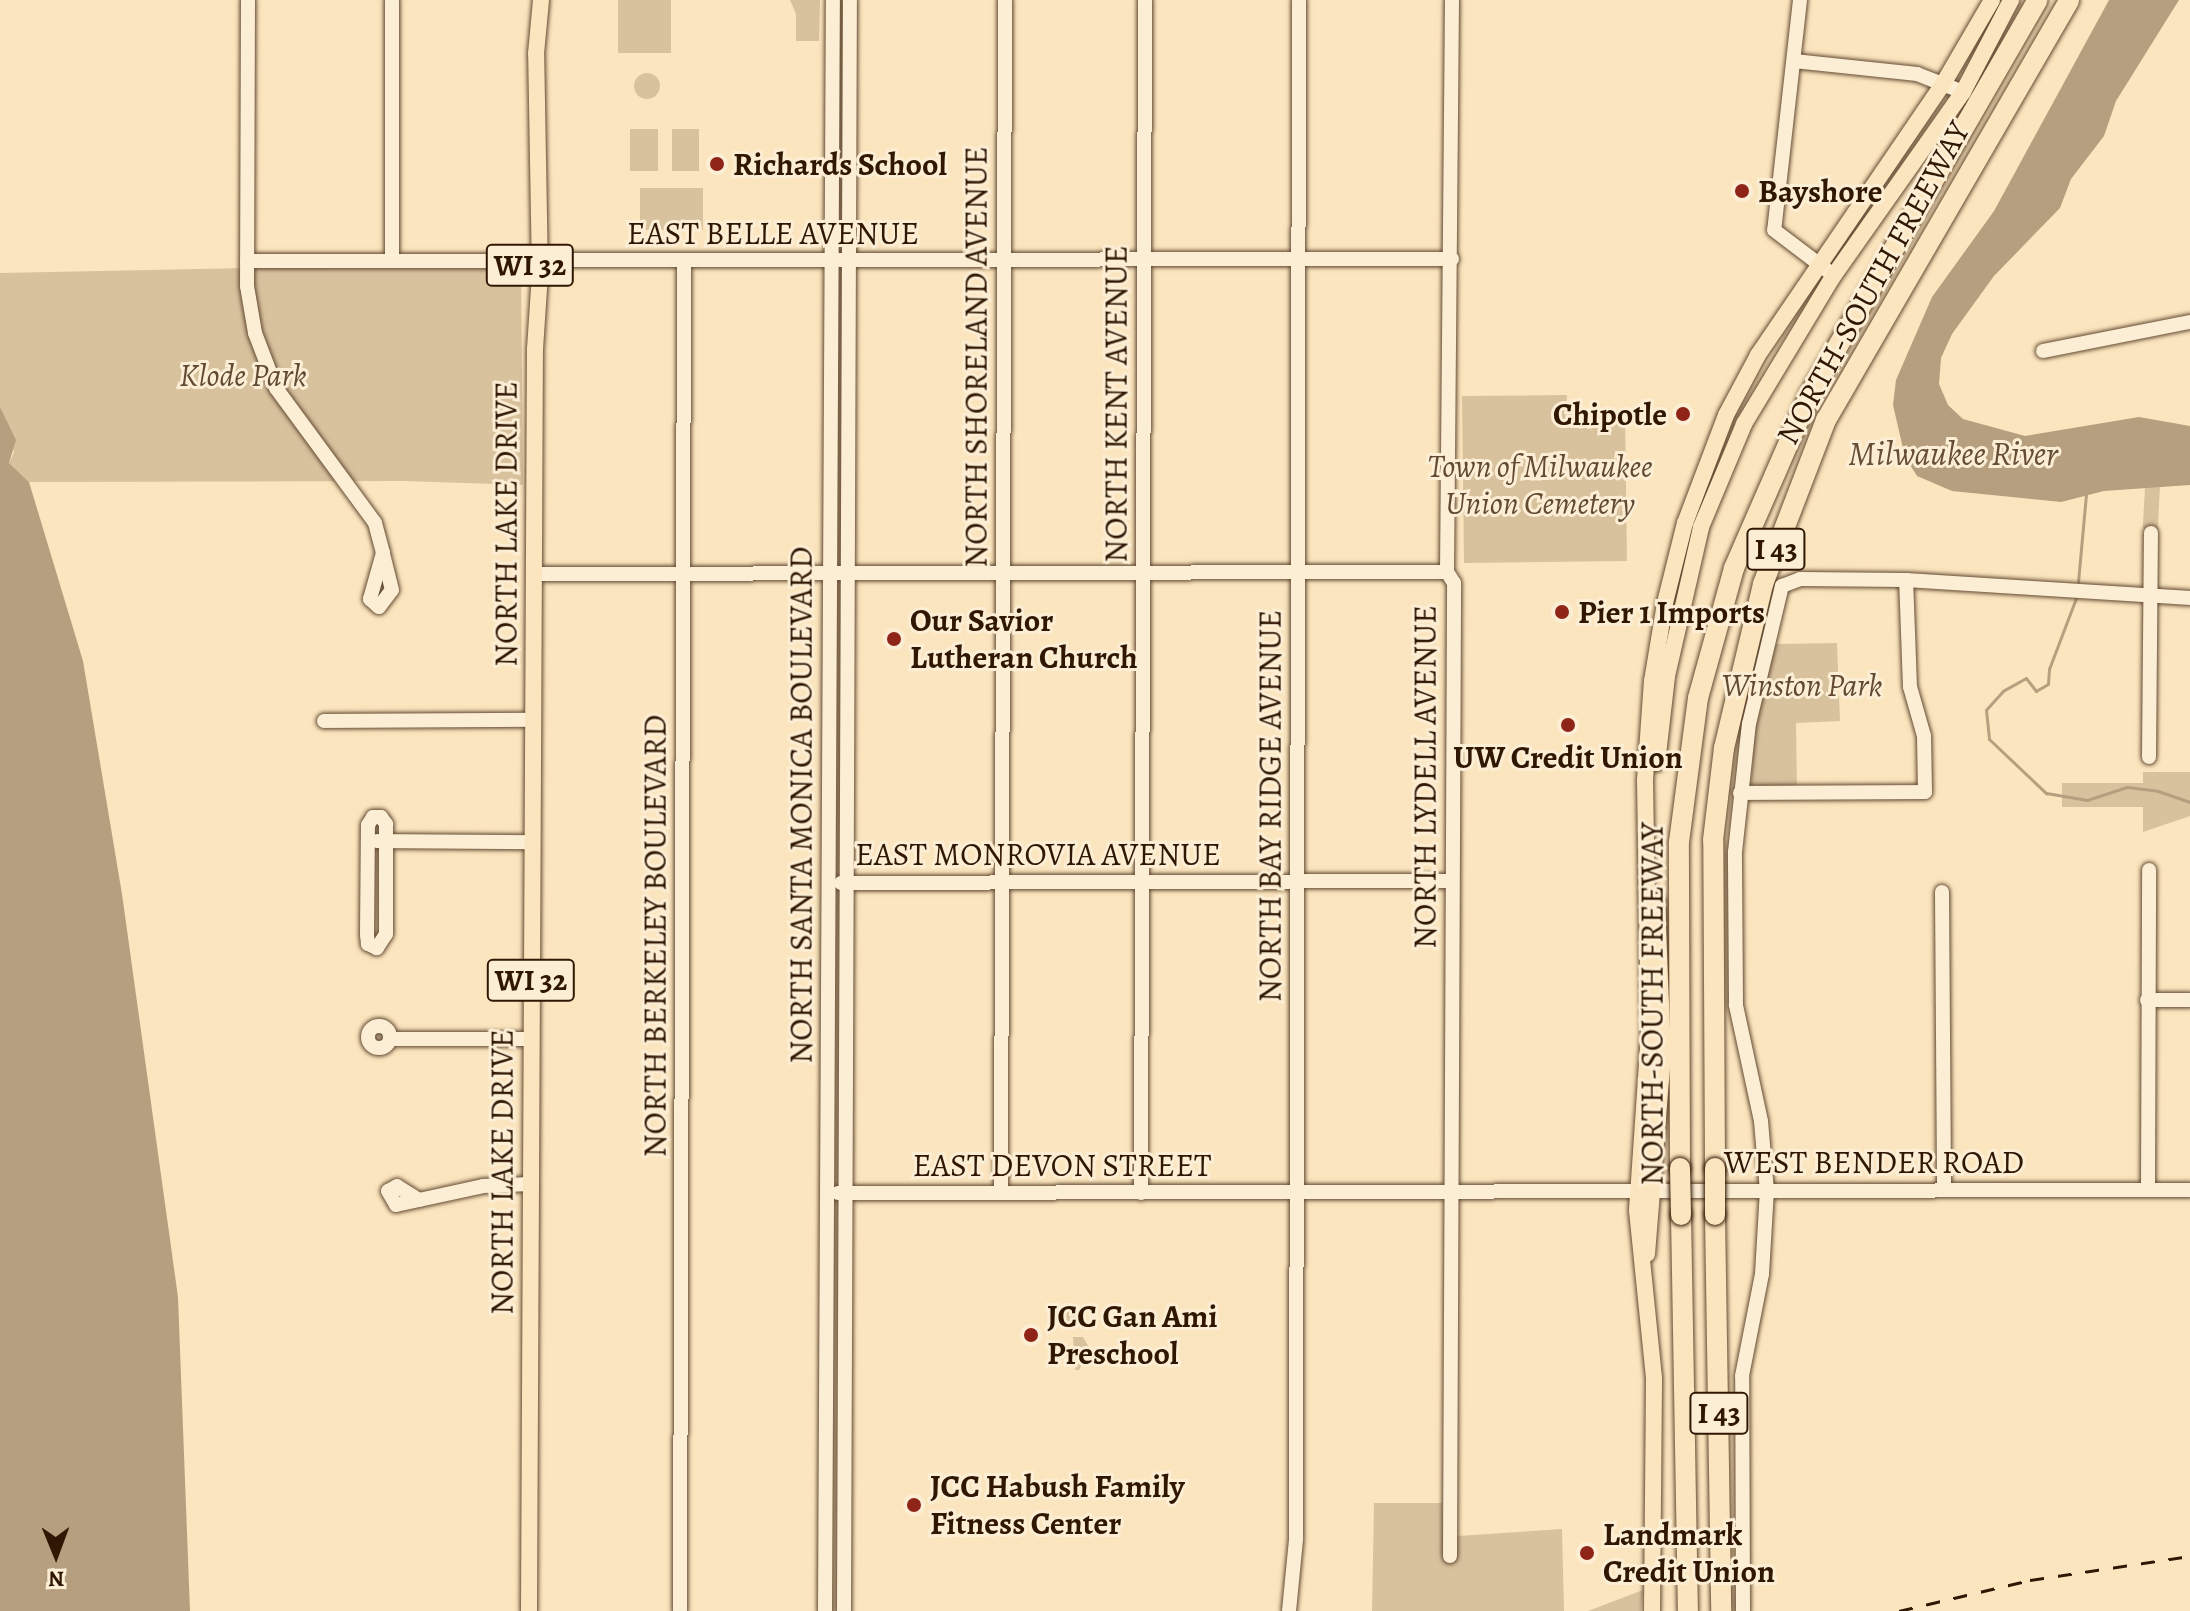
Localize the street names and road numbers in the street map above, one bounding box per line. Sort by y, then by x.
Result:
street label: NORTH-SOUTH FREEWAY [1768,115,1978,451]
street label: NORTH SHORELAND AVENUE [957,146,995,568]
street label: EAST BELLE AVENUE [627,214,919,252]
road number: WI 32 [484,239,576,291]
street label: NORTH KENT AVENUE [1097,245,1135,563]
street label: NORTH LAKE DRIVE [487,381,525,667]
road number: I 43 [1746,523,1806,575]
street label: NORTH SANTA MONICA BOULEVARD [782,546,820,1064]
street label: NORTH LYDELL AVENUE [1406,605,1444,949]
street label: NORTH BAY RIDGE AVENUE [1251,610,1289,1002]
street label: NORTH BERKELEY BOULEVARD [636,715,674,1157]
street label: NORTH-SOUTH FREEWAY [1633,822,1671,1186]
street label: EAST MONROVIA AVENUE [855,835,1221,873]
road number: WI 32 [485,954,577,1006]
street label: NORTH LAKE DRIVE [483,1029,521,1315]
street label: WEST BENDER ROAD [1724,1143,2024,1181]
street label: EAST DEVON STREET [912,1146,1212,1184]
road number: I 43 [1689,1387,1749,1439]

